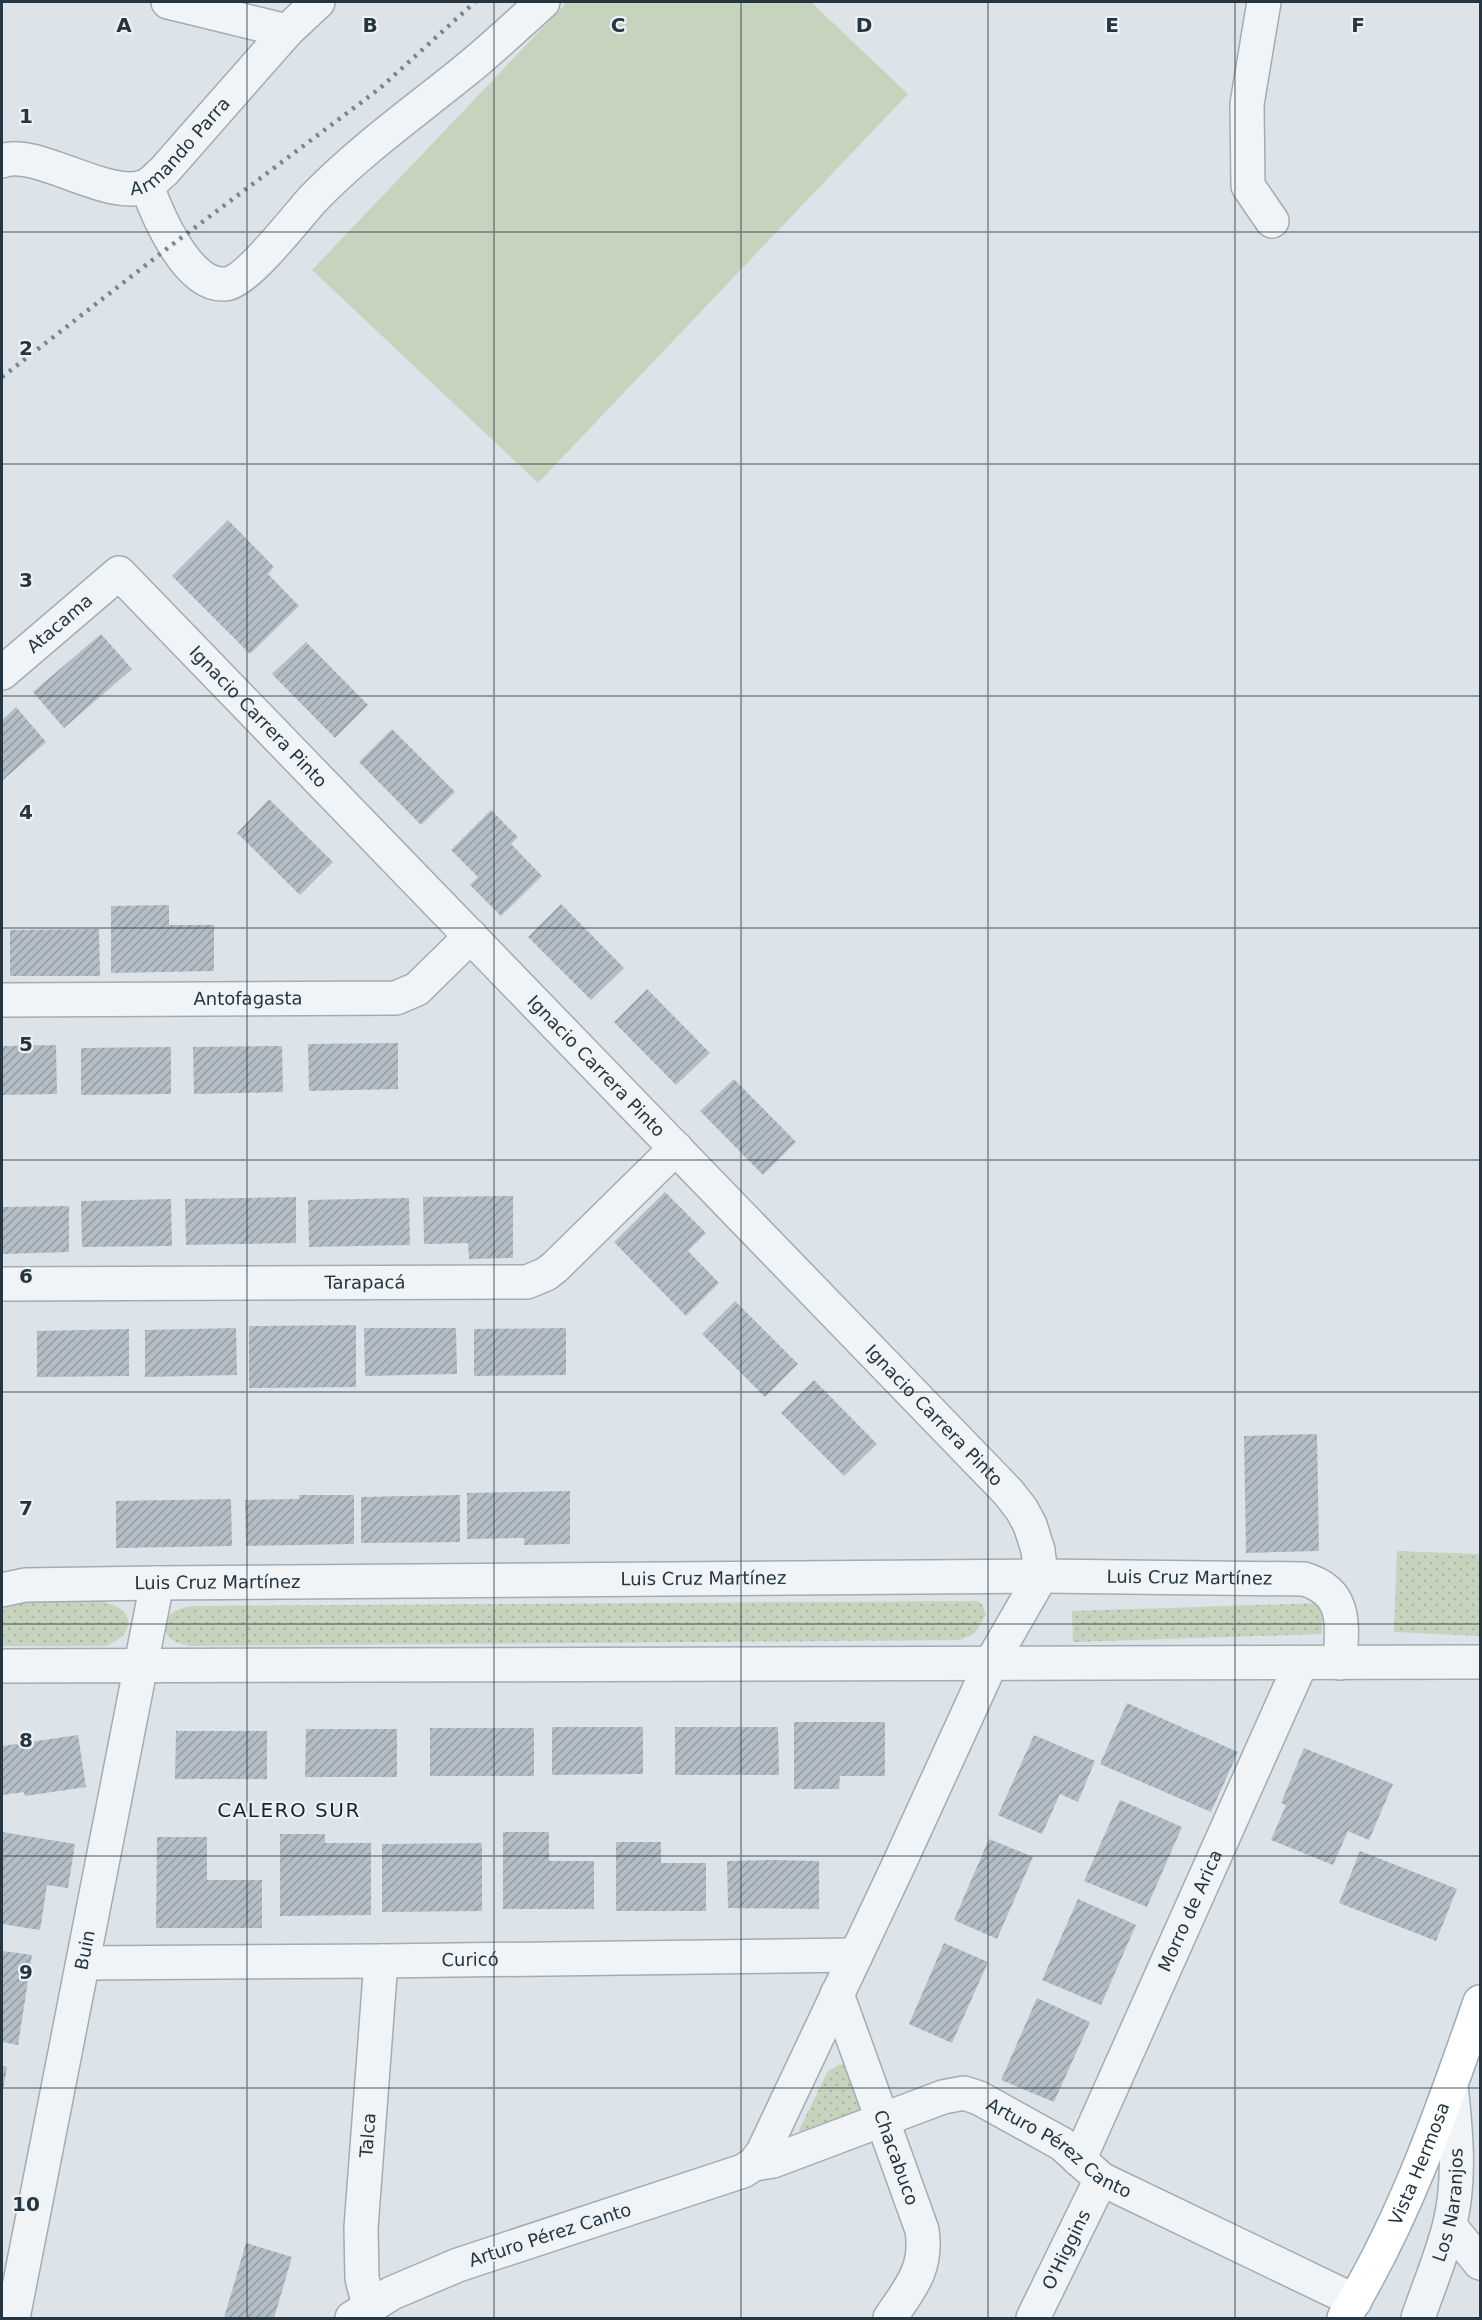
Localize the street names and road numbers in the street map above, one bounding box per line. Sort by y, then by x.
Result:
street label: Armando Parra [129,93,234,199]
street label: Atacama [22,589,97,657]
street label: Ignacio Carrera Pinto [185,641,332,792]
street label: Antofagasta [193,987,303,1009]
street label: Ignacio Carrera Pinto [523,991,670,1141]
street label: Tarapacá [324,1271,405,1293]
street label: Ignacio Carrera Pinto [861,1340,1007,1490]
street label: Luis Cruz Martínez [1106,1566,1272,1589]
street label: Luis Cruz Martínez [620,1567,786,1589]
street label: Luis Cruz Martínez [134,1571,300,1593]
street label: Morro de Arica [1154,1846,1226,1975]
street label: Buin [70,1928,99,1972]
street label: Curicó [441,1949,499,1970]
street label: Arturo Pérez Canto [983,2093,1135,2202]
street label: Vista Hermosa [1384,2099,1453,2228]
street label: Chacabuco [870,2107,923,2208]
street label: Talca [355,2112,380,2159]
street label: Los Naranjos [1428,2148,1466,2265]
street label: Arturo Pérez Canto [466,2198,634,2271]
street label: O'Higgins [1038,2206,1094,2293]

